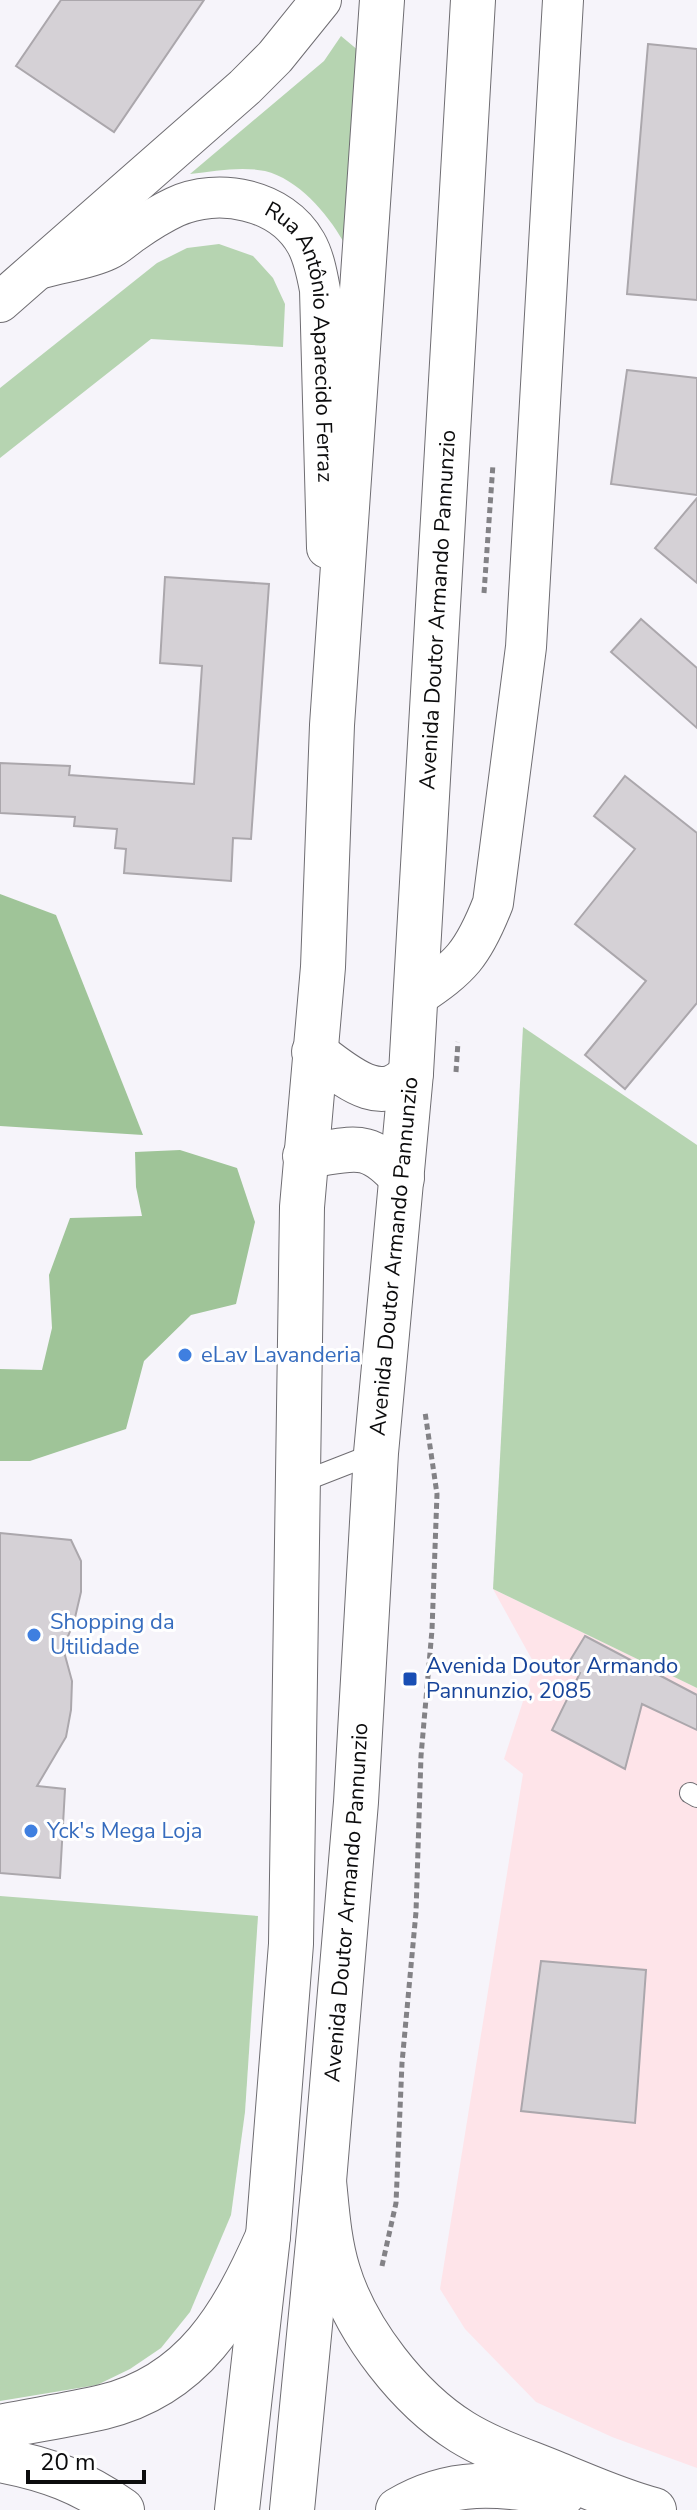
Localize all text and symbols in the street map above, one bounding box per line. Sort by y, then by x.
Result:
street label: Rua Antônio Aparecido Ferraz [259,194,340,483]
street label: Avenida Doutor Armando Pannunzio [412,429,463,791]
street label: Avenida Doutor Armando Pannunzio [363,1075,426,1437]
place label: eLav Lavanderia [201,1340,361,1370]
marker: eLav Lavanderia [176,1346,194,1364]
place label: Shopping da Utilidade [50,1607,175,1662]
marker: Shopping da Utilidade [25,1626,43,1644]
place label: Avenida Doutor Armando Pannunzio, 2085 [426,1651,678,1706]
marker: Avenida Doutor Armando Pannunzio, 2085 [401,1670,419,1688]
street label: Avenida Doutor Armando Pannunzio [317,1722,376,2083]
place label: Yck's Mega Loja [46,1816,202,1846]
marker: Yck's Mega Loja [22,1822,40,1840]
scale bar [28,2434,144,2484]
text: 20 m [40,2446,96,2478]

